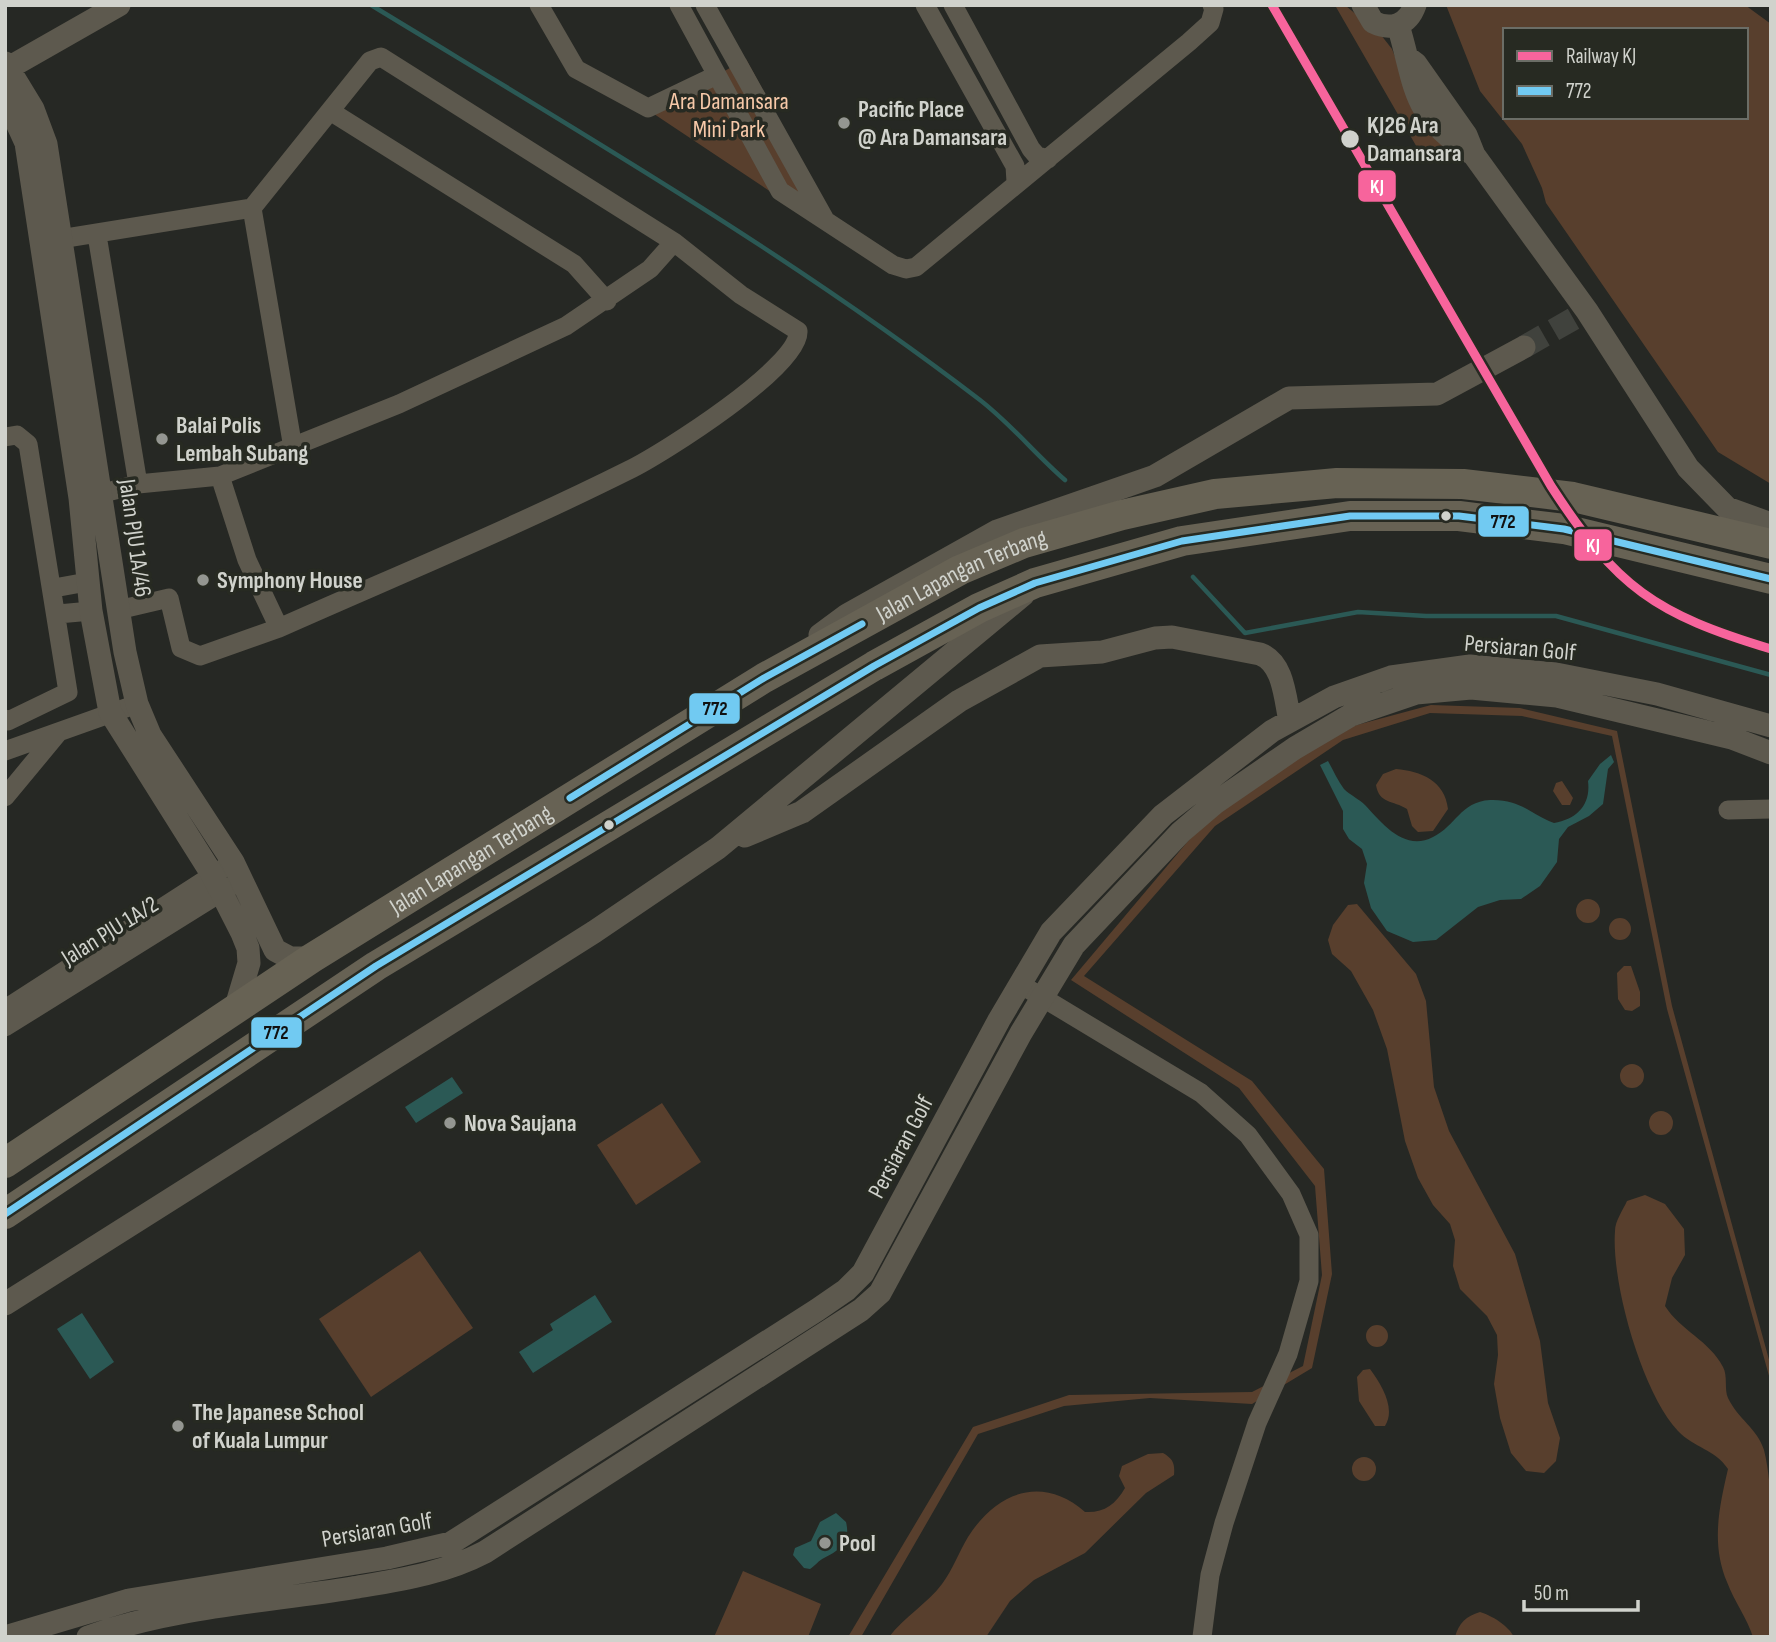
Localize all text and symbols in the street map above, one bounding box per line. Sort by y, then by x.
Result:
legend [1503,28,1748,119]
text: Railway KJ [1566,44,1636,69]
text: 772 [1566,79,1591,104]
park label: Ara Damansara Mini Park [668,87,789,144]
place label: Pacific Place @ Ara Damansara [858,95,1007,152]
place label: KJ26 Ara Damansara [1367,111,1462,168]
marker: Pacific Place @ Ara Damansara [836,115,852,131]
marker: KJ26 Ara Damansara [1339,128,1361,150]
line badge: KJ [1357,169,1397,203]
text: KJ [1370,176,1384,199]
place label: Balai Polis Lembah Subang [176,411,308,468]
marker: Balai Polis Lembah Subang [154,431,170,447]
street label: Jalan PJU 1A/46 [112,476,158,599]
line badge: 772 [1477,505,1530,538]
unlabelled marker [1439,509,1453,523]
text: 772 [1491,511,1515,534]
street label: Jalan Lapangan Terbang [870,523,1050,628]
line badge: KJ [1573,528,1613,562]
text: KJ [1586,535,1600,558]
place label: Symphony House [217,566,363,595]
marker: Symphony House [195,572,211,588]
street label: Persiaran Golf [1463,629,1578,667]
line badge: 772 [688,692,741,725]
text: 772 [703,698,727,721]
street label: Jalan Lapangan Terbang [383,798,558,921]
unlabelled marker [602,818,616,832]
street label: Jalan PJU 1A/2 [55,890,164,973]
line badge: 772 [250,1016,303,1049]
text: 772 [264,1022,288,1045]
street label: Persiaran Golf [862,1090,941,1203]
place label: Nova Saujana [464,1109,577,1138]
marker: Nova Saujana [442,1115,458,1131]
place label: The Japanese School of Kuala Lumpur [192,1398,364,1455]
marker: The Japanese School of Kuala Lumpur [170,1418,186,1434]
street label: Persiaran Golf [319,1506,436,1554]
place label: Pool [839,1529,876,1558]
marker: Pool [817,1535,833,1551]
scale bar [1524,1568,1638,1612]
text: 50 m [1534,1581,1569,1606]

